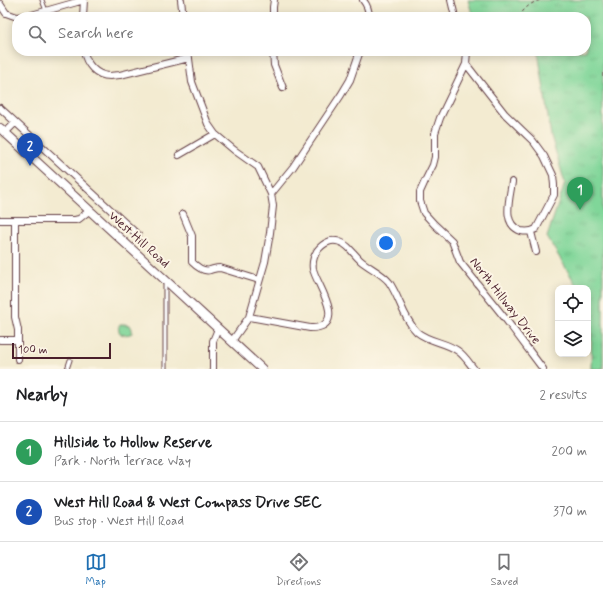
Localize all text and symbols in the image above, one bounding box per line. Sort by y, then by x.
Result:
search box [12,12,591,56]
icon: search [26,23,48,45]
text: Search here [58,24,134,44]
pin: 2 [17,133,43,166]
pin: 1 [567,177,593,210]
street label: West Hill Road [105,208,173,272]
your location [376,233,396,253]
street label: North Hillway Drive [466,254,544,348]
map controls [555,285,591,357]
button: locate [555,285,591,321]
button: layers [555,321,591,357]
scale bar [12,341,111,360]
text: 100 m [18,343,48,357]
text: Nearby [16,384,68,406]
text: 2 results [540,387,587,404]
text: Hillside to Hollow Reserve [54,433,212,453]
text: 1 [26,443,32,460]
text: 200 m [552,443,587,460]
text: Park · North Terrace Way [54,453,191,470]
text: West Hill Road & West Compass Drive SEC [54,493,322,513]
text: 2 [26,503,32,520]
text: 370 m [553,503,587,520]
text: Bus stop · West Hill Road [54,513,184,530]
tab: Map [85,551,107,589]
tab: Directions [276,551,321,589]
tab: Saved [491,551,518,589]

